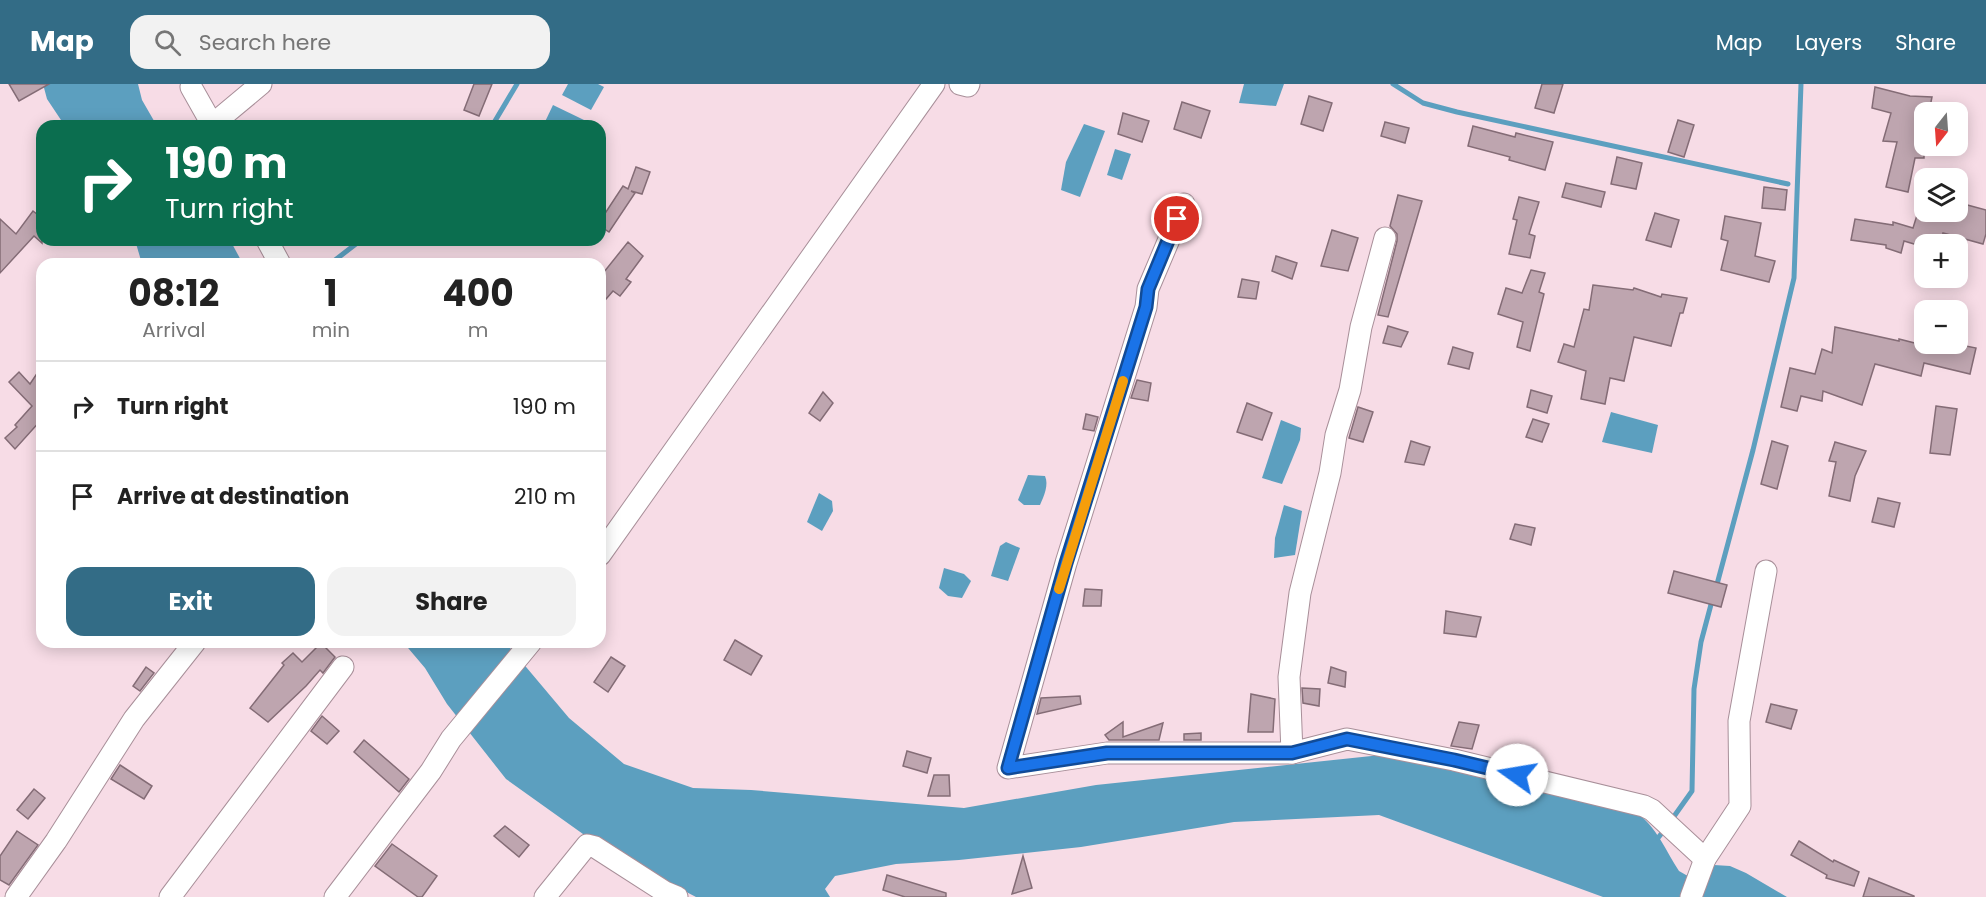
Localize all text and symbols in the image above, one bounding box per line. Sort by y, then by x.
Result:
search box [130,15,550,69]
text: Map [30,22,94,61]
icon: search [151,26,184,59]
text: Search here [199,27,331,58]
text: Map [1716,28,1762,57]
text: Layers [1795,28,1862,57]
text: Share [1895,28,1956,57]
north arrow [1914,102,1968,156]
map controls [1914,102,1968,354]
text: 190 m [165,134,287,193]
icon: right [66,144,144,222]
button: layers [1914,168,1968,222]
text: Turn right [165,190,294,227]
pin [1151,193,1202,244]
icon: arrive [1160,202,1193,235]
button: + [1914,234,1968,288]
text: 08:12 [128,268,219,319]
text: 1 [324,268,338,319]
text: 400 [442,268,514,319]
button: − [1914,300,1968,354]
text: Arrival [142,316,205,344]
text: min [312,316,350,344]
text: m [468,316,488,344]
icon: right [66,390,99,423]
text: Turn right [117,391,228,422]
text: 190 m [513,391,576,422]
icon: arrive [66,480,99,513]
text: Arrive at destination [117,481,349,512]
text: 210 m [514,481,576,512]
button: Exit [66,567,315,636]
button: Share [327,567,576,636]
position arrow [1485,743,1549,807]

